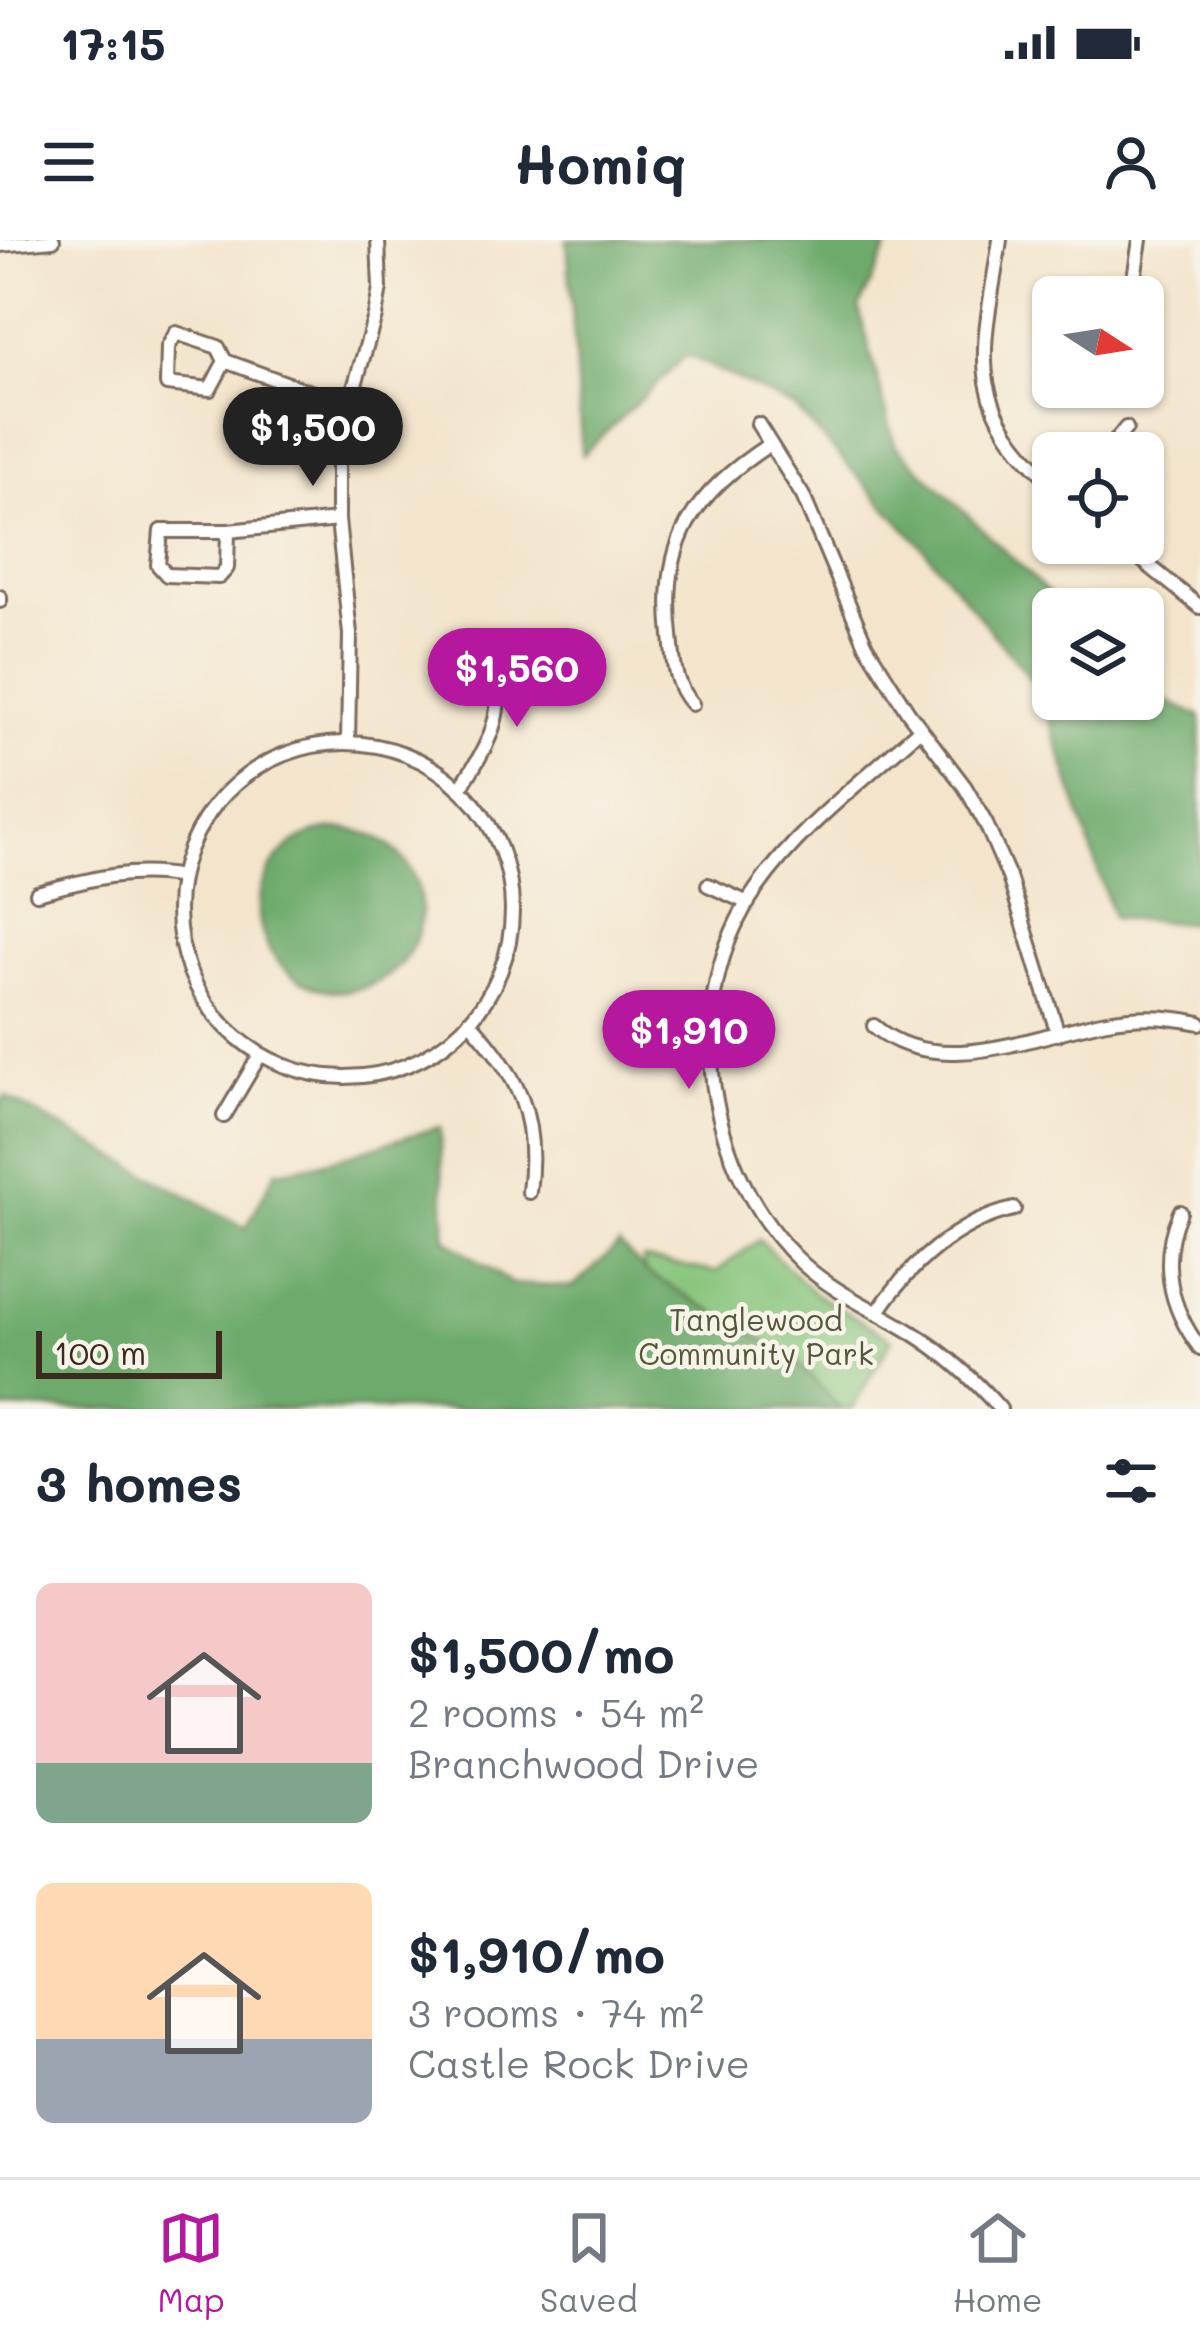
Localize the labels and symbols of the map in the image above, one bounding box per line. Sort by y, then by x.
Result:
north arrow [1032,276,1164,408]
pin: $1,500 [215,387,411,489]
pin: $1,560 [419,628,615,730]
pin: $1,910 [591,990,787,1092]
park label: Tanglewood Community Park [638,1299,874,1373]
scale bar [36,1325,222,1378]

